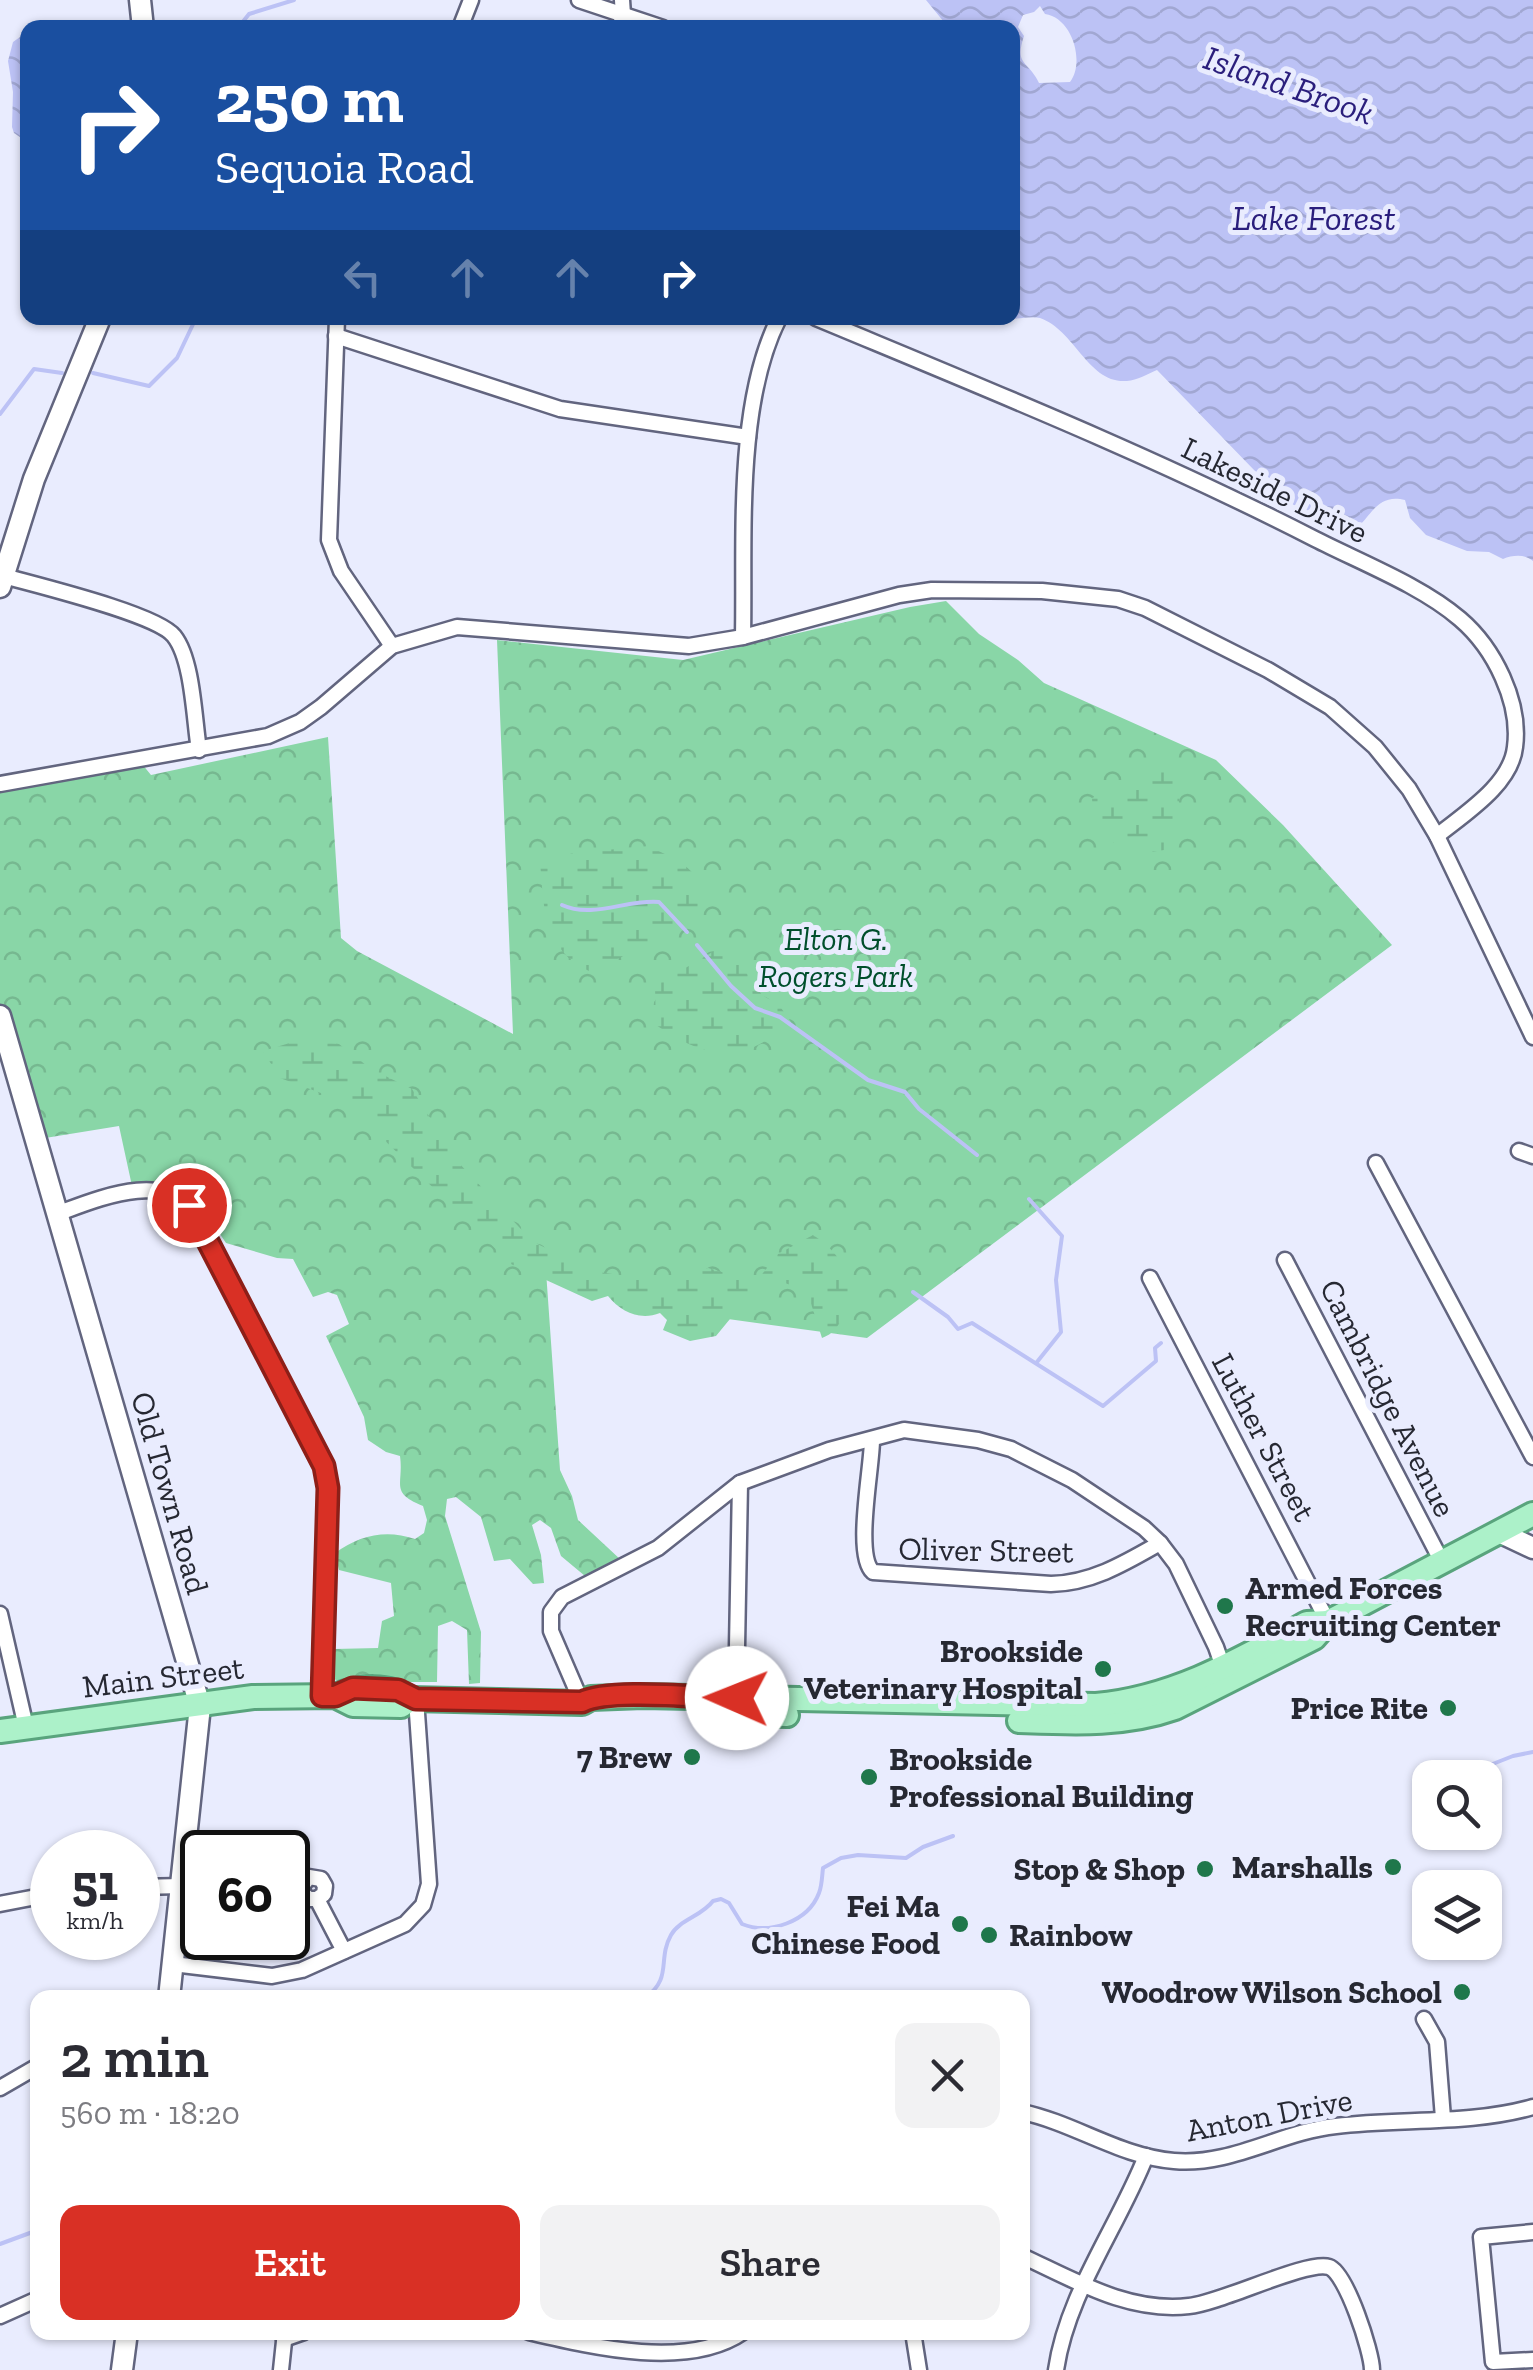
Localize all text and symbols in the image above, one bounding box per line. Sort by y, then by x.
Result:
water label: Island Brook [1199,36,1379,134]
text: 250 m [215,56,404,140]
icon: right [50,60,180,190]
text: Sequoia Road [215,141,474,195]
water label: Lake Forest [1232,197,1396,239]
icon: left [335,250,390,305]
icon: ahead [440,250,495,305]
icon: ahead [545,250,600,305]
icon: right [650,250,705,305]
street label: Lakeside Drive [1176,429,1374,551]
park label: Elton G. Rogers Park [759,920,913,995]
pin [147,1163,232,1248]
icon: arrive [162,1178,217,1233]
street label: Cambridge Avenue [1312,1273,1464,1523]
street label: Luther Street [1204,1347,1324,1527]
street label: Old Town Road [123,1388,217,1599]
street label: Oliver Street [898,1529,1074,1571]
place label: Armed Forces Recruiting Center [1245,1569,1501,1644]
marker: Armed Forces Recruiting Center [1214,1595,1236,1617]
place label: Brookside Veterinary Hospital [804,1632,1083,1707]
position arrow [685,1646,789,1750]
street label: Main Street [80,1648,246,1706]
marker: Brookside Veterinary Hospital [1092,1658,1114,1680]
place label: Price Rite [1290,1689,1428,1727]
marker: Price Rite [1437,1697,1459,1719]
place label: 7 Brew [577,1738,673,1776]
place label: Brookside Professional Building [889,1740,1193,1815]
marker: 7 Brew [681,1746,703,1768]
map controls [1412,1760,1502,1960]
button: search [1412,1760,1502,1850]
marker: Brookside Professional Building [858,1766,880,1788]
speed limit sign: 60 [180,1830,310,1960]
place label: Marshalls [1232,1848,1373,1886]
place label: Stop & Shop [1014,1850,1185,1888]
text: 51 [72,1853,118,1913]
marker: Marshalls [1382,1856,1404,1878]
marker: Stop & Shop [1194,1858,1216,1880]
button: layers [1412,1870,1502,1960]
place label: Fei Ma Chinese Food [751,1887,940,1962]
text: km/h [66,1905,124,1935]
marker: Fei Ma Chinese Food [949,1913,971,1935]
place label: Rainbow [1009,1916,1133,1954]
marker: Rainbow [978,1924,1000,1946]
place label: Woodrow Wilson School [1102,1973,1442,2011]
marker: Woodrow Wilson School [1451,1981,1473,2003]
text: 2 min [60,2020,209,2092]
button: close [895,2023,1000,2128]
street label: Anton Drive [1183,2080,1355,2150]
text: 560 m · 18:20 [60,2094,240,2132]
button: Exit [60,2205,520,2320]
button: Share [540,2205,1000,2320]

